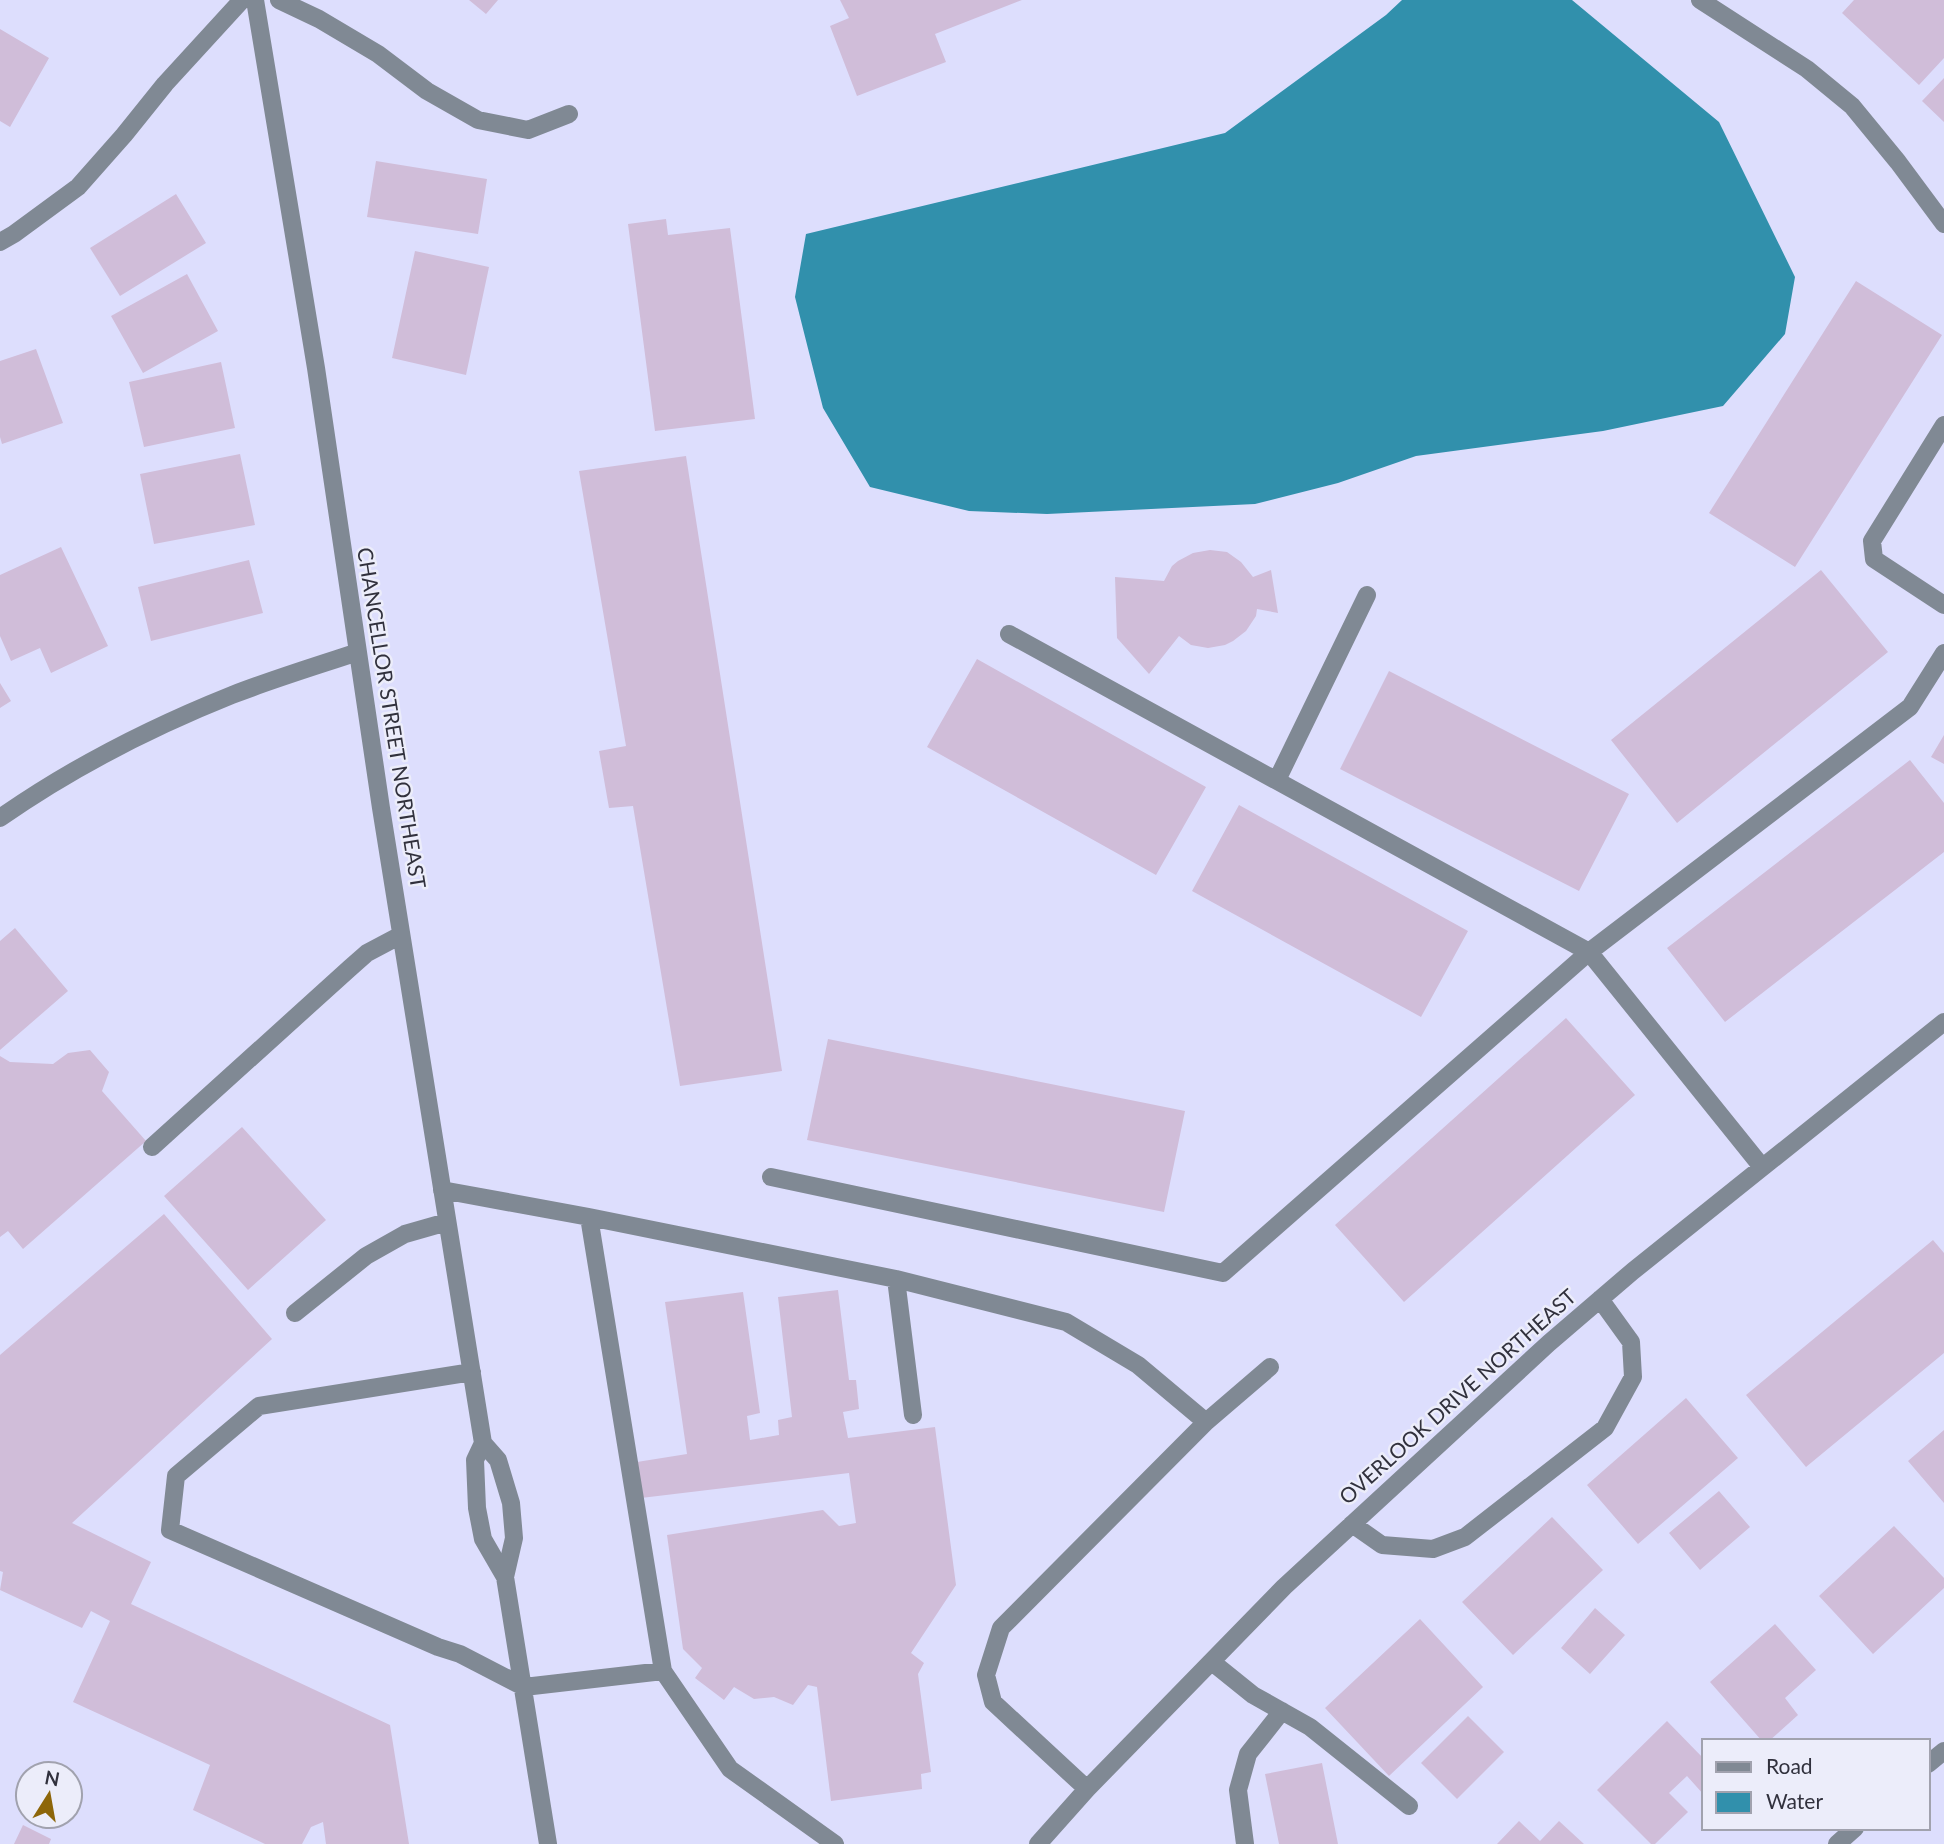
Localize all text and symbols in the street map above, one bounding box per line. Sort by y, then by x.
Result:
street label: CHANCELLOR STREET NORTHEAST [353,545,432,891]
street label: OVERLOOK DRIVE NORTHEAST [1334,1283,1581,1509]
legend [1702,1739,1930,1830]
text: Road [1766,1753,1813,1778]
north arrow [14,1760,84,1830]
text: N [43,1765,62,1791]
text: Water [1766,1788,1823,1813]

